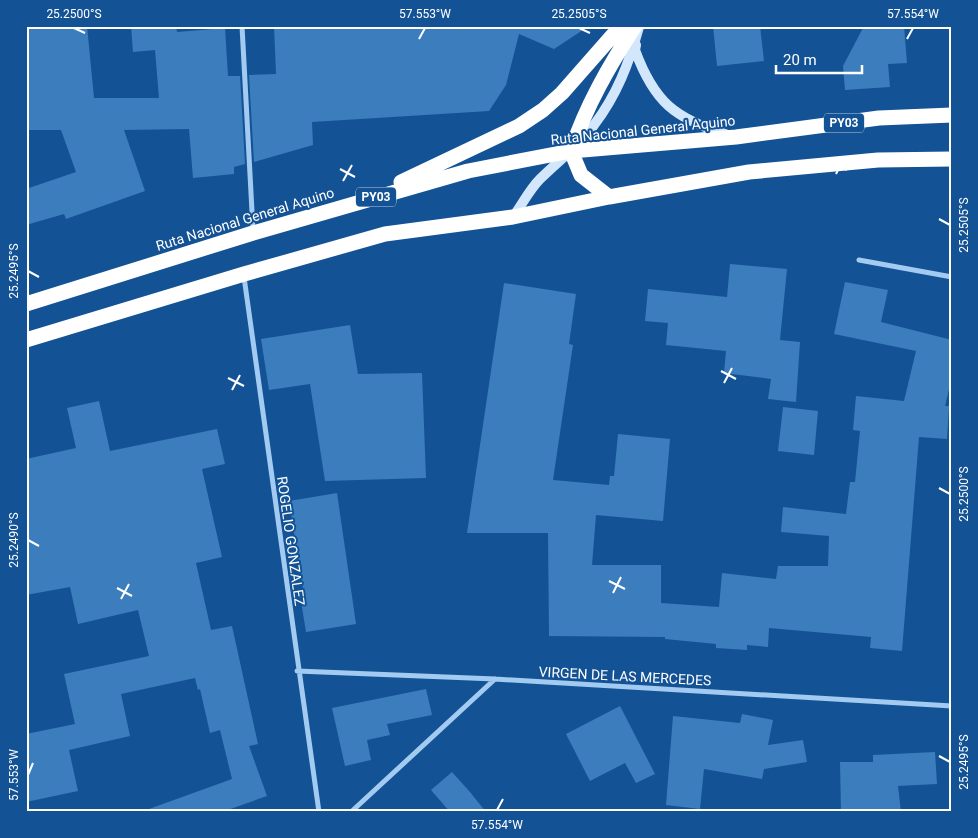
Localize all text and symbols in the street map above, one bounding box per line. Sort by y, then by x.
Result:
text: 25.2500°S [46,7,102,21]
text: 57.553°W [399,7,451,21]
text: 25.2505°S [551,7,607,21]
text: 57.554°W [887,7,939,21]
scale bar [776,42,862,74]
text: 20 m [783,51,817,69]
street label: Ruta Nacional General Aquino [550,112,736,148]
road number: PY03 [824,114,864,132]
street label: Ruta Nacional General Aquino [154,184,336,254]
road number: PY03 [356,188,396,206]
text: 25.2505°S [957,197,971,253]
text: 25.2495°S [7,243,21,299]
text: 25.2500°S [957,466,971,522]
street label: ROGELIO GONZALEZ [274,475,308,607]
text: 25.2490°S [7,512,21,568]
street label: VIRGEN DE LAS MERCEDES [538,663,712,689]
text: 25.2495°S [957,734,971,790]
text: 57.553°W [7,749,21,801]
text: 57.554°W [471,818,523,832]

